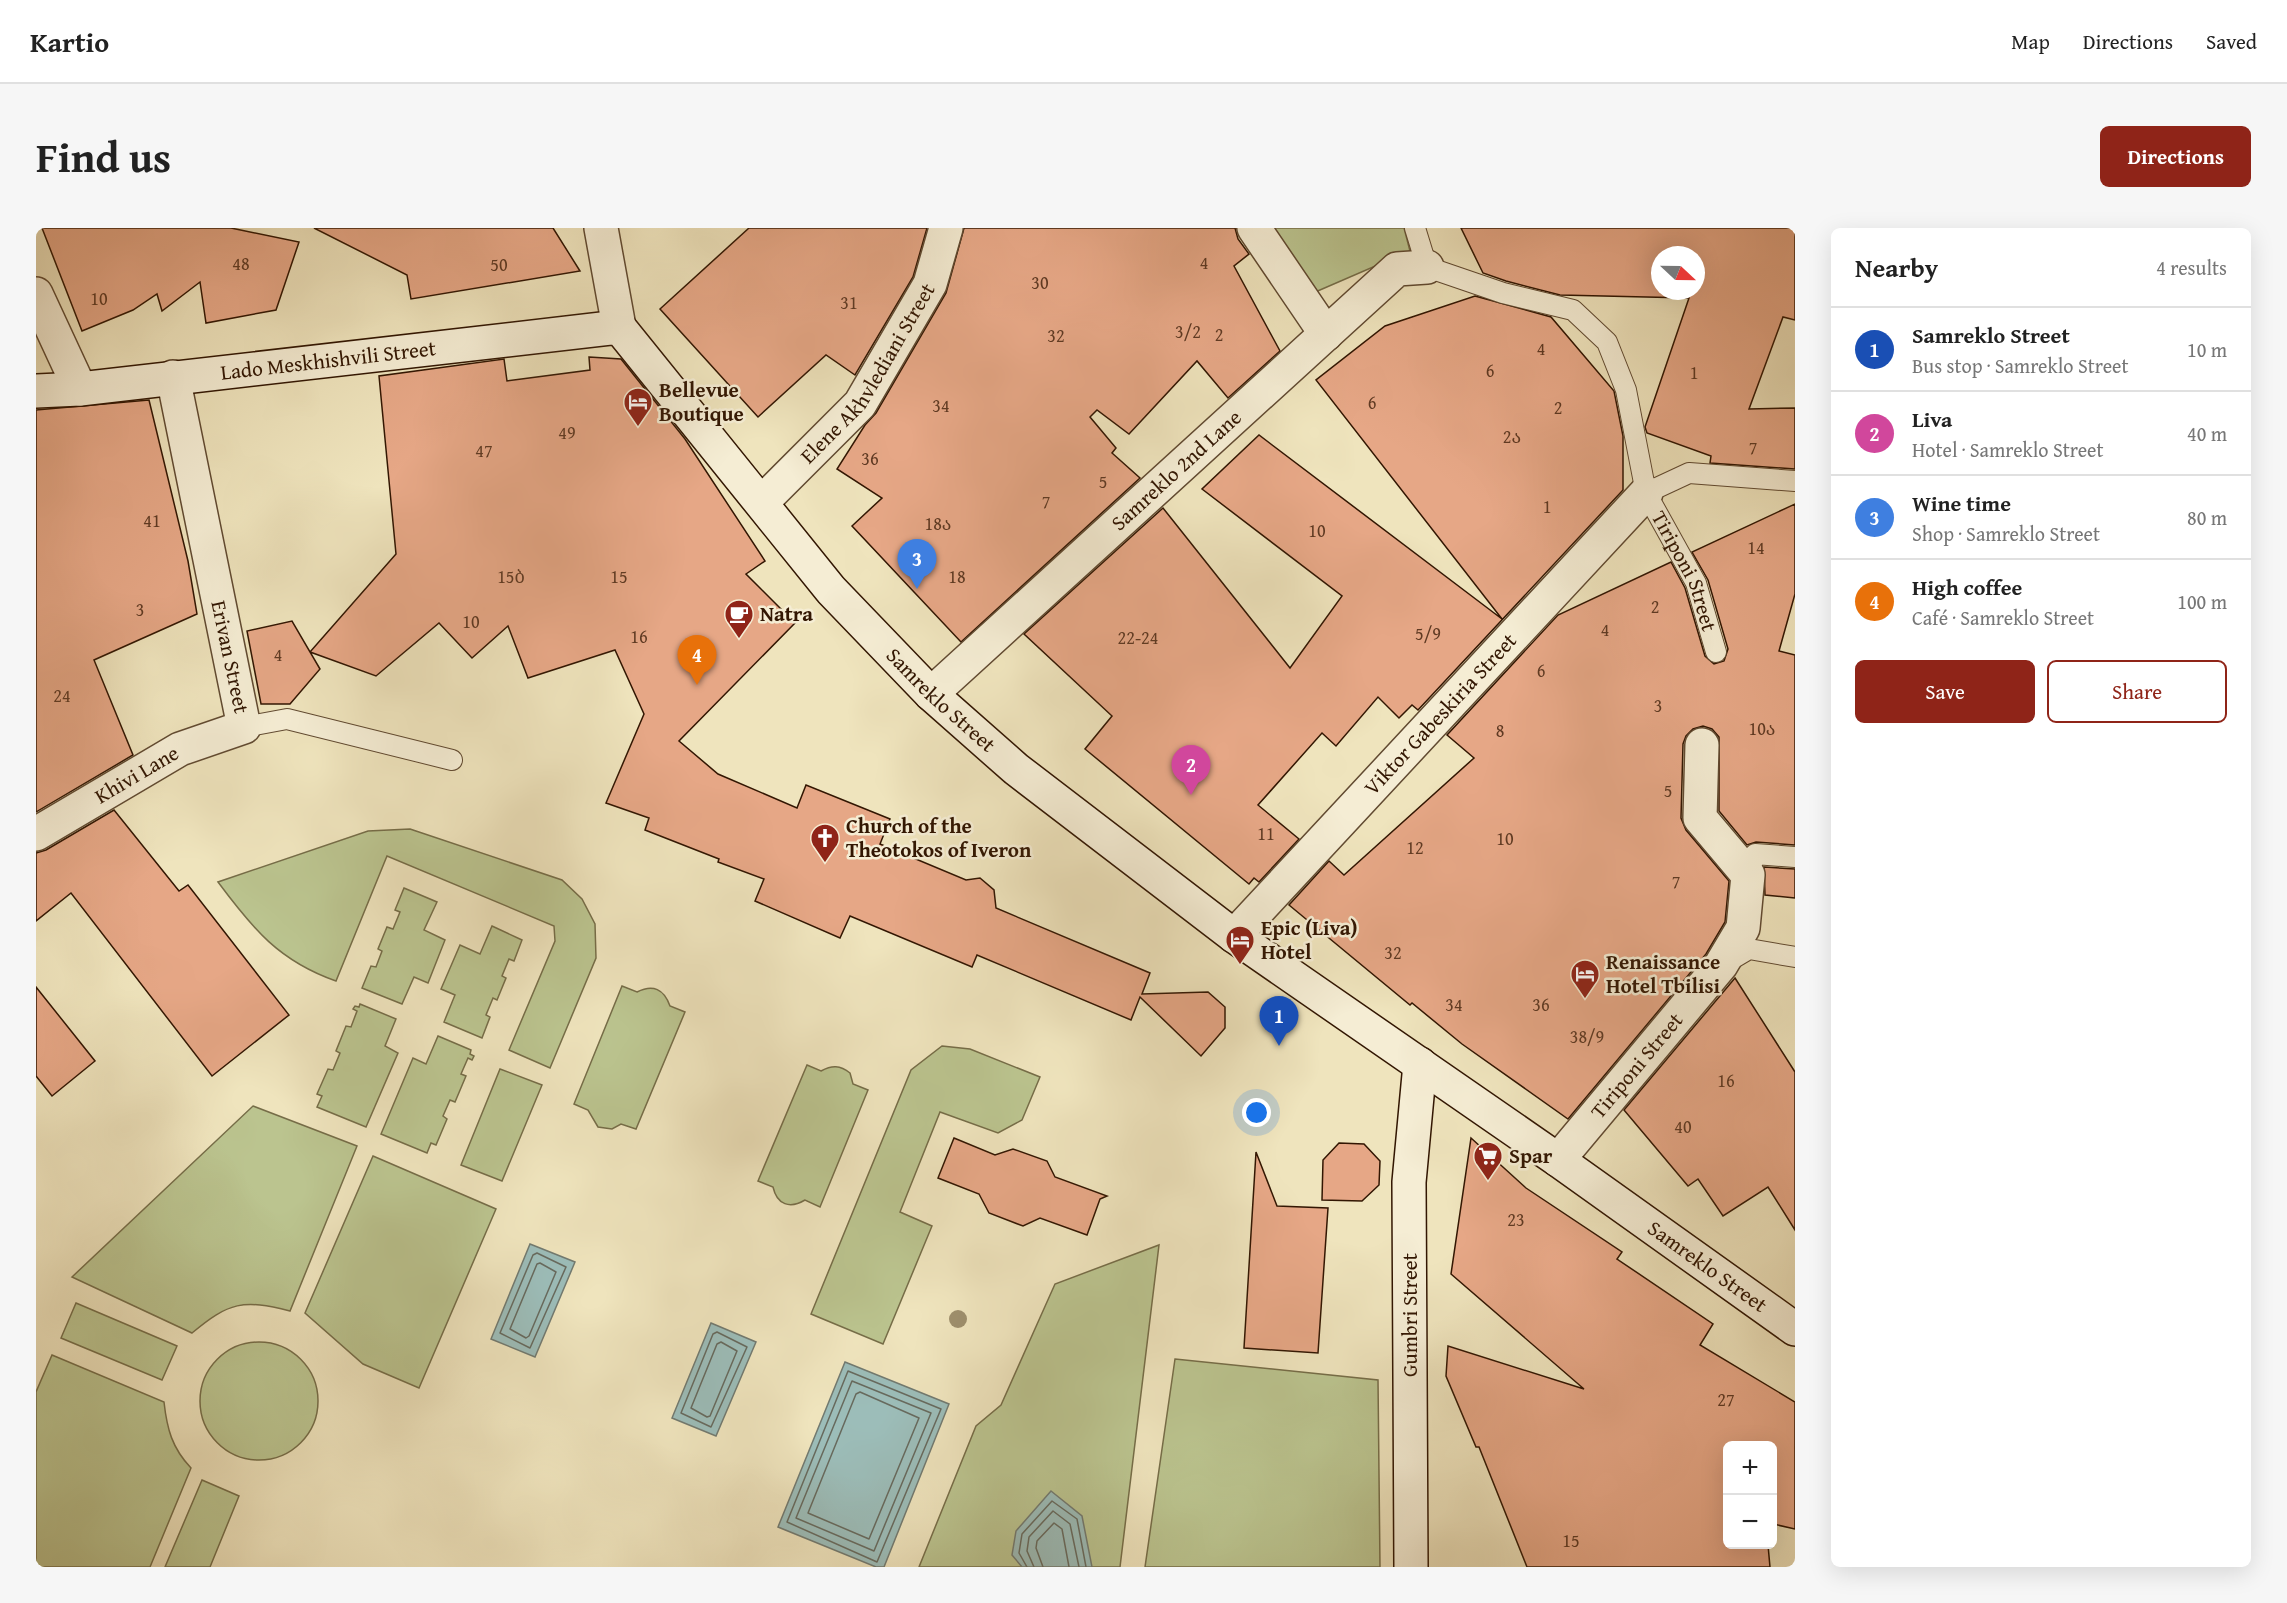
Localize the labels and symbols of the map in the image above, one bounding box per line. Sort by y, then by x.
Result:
north arrow [1651,246,1705,300]
house number: 4 [1200,249,1208,276]
house number: 48 [232,250,250,277]
house number: 50 [490,251,508,278]
house number: 30 [1031,269,1049,296]
street label: Elene Akhvlediani Street [793,276,943,470]
house number: 10 [90,285,108,312]
house number: 31 [840,289,858,316]
house number: 3/2 [1175,318,1201,345]
house number: 2 [1215,321,1223,348]
house number: 32 [1047,322,1065,349]
street label: Lado Meskhishvili Street [219,332,438,388]
house number: 4 [1537,335,1545,362]
house number: 6 [1486,357,1494,384]
house number: 1 [1690,359,1698,386]
place label: Bellevue Boutique [659,374,744,429]
hotel icon: Bellevue Boutique [622,386,654,428]
house number: 6 [1368,389,1376,416]
house number: 34 [932,392,950,419]
house number: 2 [1554,394,1562,421]
street label: Samreklo 2nd Lane [1104,402,1248,538]
house number: 49 [558,419,576,446]
house number: 2ა [1503,423,1521,450]
house number: 7 [1749,434,1757,461]
house number: 47 [475,437,493,464]
house number: 36 [861,445,879,472]
house number: 5 [1099,468,1107,495]
house number: 7 [1042,488,1050,515]
house number: 1 [1543,493,1551,520]
street label: Tiriponi Street [1644,505,1725,635]
house number: 41 [143,507,161,534]
house number: 18ა [925,510,952,537]
house number: 10 [1308,517,1326,544]
house number: 14 [1747,534,1765,561]
pin: 3 [898,540,936,589]
house number: 15ბ [497,563,525,590]
house number: 15 [610,563,628,590]
house number: 18 [948,563,966,590]
house number: 2 [1651,593,1659,620]
house number: 3 [136,596,144,623]
street label: Erivan Street [203,598,258,717]
cafe icon: Natra [723,598,755,640]
place label: Natra [760,598,813,629]
house number: 10 [462,608,480,635]
house number: 4 [1601,616,1609,643]
house number: 5/9 [1415,620,1441,647]
house number: 16 [630,623,648,650]
house number: 22-24 [1118,624,1158,651]
street label: Viktor Gabeskiria Street [1356,625,1524,802]
pin: 4 [678,636,716,685]
street label: Samreklo Street [879,640,1003,760]
house number: 4 [274,641,282,668]
house number: 6 [1537,657,1545,684]
house number: 24 [53,682,71,709]
house number: 3 [1654,692,1662,719]
house number: 10ა [1749,715,1776,742]
house number: 8 [1496,717,1504,744]
street label: Khivi Lane [89,737,185,811]
pin: 2 [1172,746,1210,795]
house number: 5 [1664,777,1672,804]
place label: Church of the Theotokos of Iveron [846,810,1032,865]
house number: 11 [1257,820,1275,847]
church icon: Church of the Theotokos of Iveron [809,822,841,864]
house number: 10 [1496,825,1514,852]
house number: 12 [1406,834,1424,861]
house number: 7 [1672,868,1680,895]
place label: Epic (Liva) Hotel [1261,912,1358,967]
hotel icon: Epic (Liva) Hotel [1224,924,1256,966]
house number: 32 [1384,939,1402,966]
place label: Renaissance Hotel Tbilisi [1606,946,1721,1001]
hotel icon: Renaissance Hotel Tbilisi [1569,958,1601,1000]
house number: 34 [1445,991,1463,1018]
house number: 36 [1532,991,1550,1018]
pin: 1 [1260,996,1298,1046]
street label: Tiriponi Street [1583,1005,1690,1125]
house number: 38/9 [1570,1023,1604,1050]
house number: 16 [1717,1067,1735,1094]
your location [1242,1098,1271,1127]
house number: 40 [1674,1113,1692,1140]
supermarket icon: Spar [1472,1140,1504,1182]
place label: Spar [1509,1140,1553,1171]
house number: 23 [1507,1206,1525,1233]
street label: Samreklo Street [1641,1213,1774,1320]
street label: Gumbri Street [1394,1252,1425,1377]
house number: 27 [1717,1386,1735,1413]
house number: 15 [1562,1527,1580,1554]

